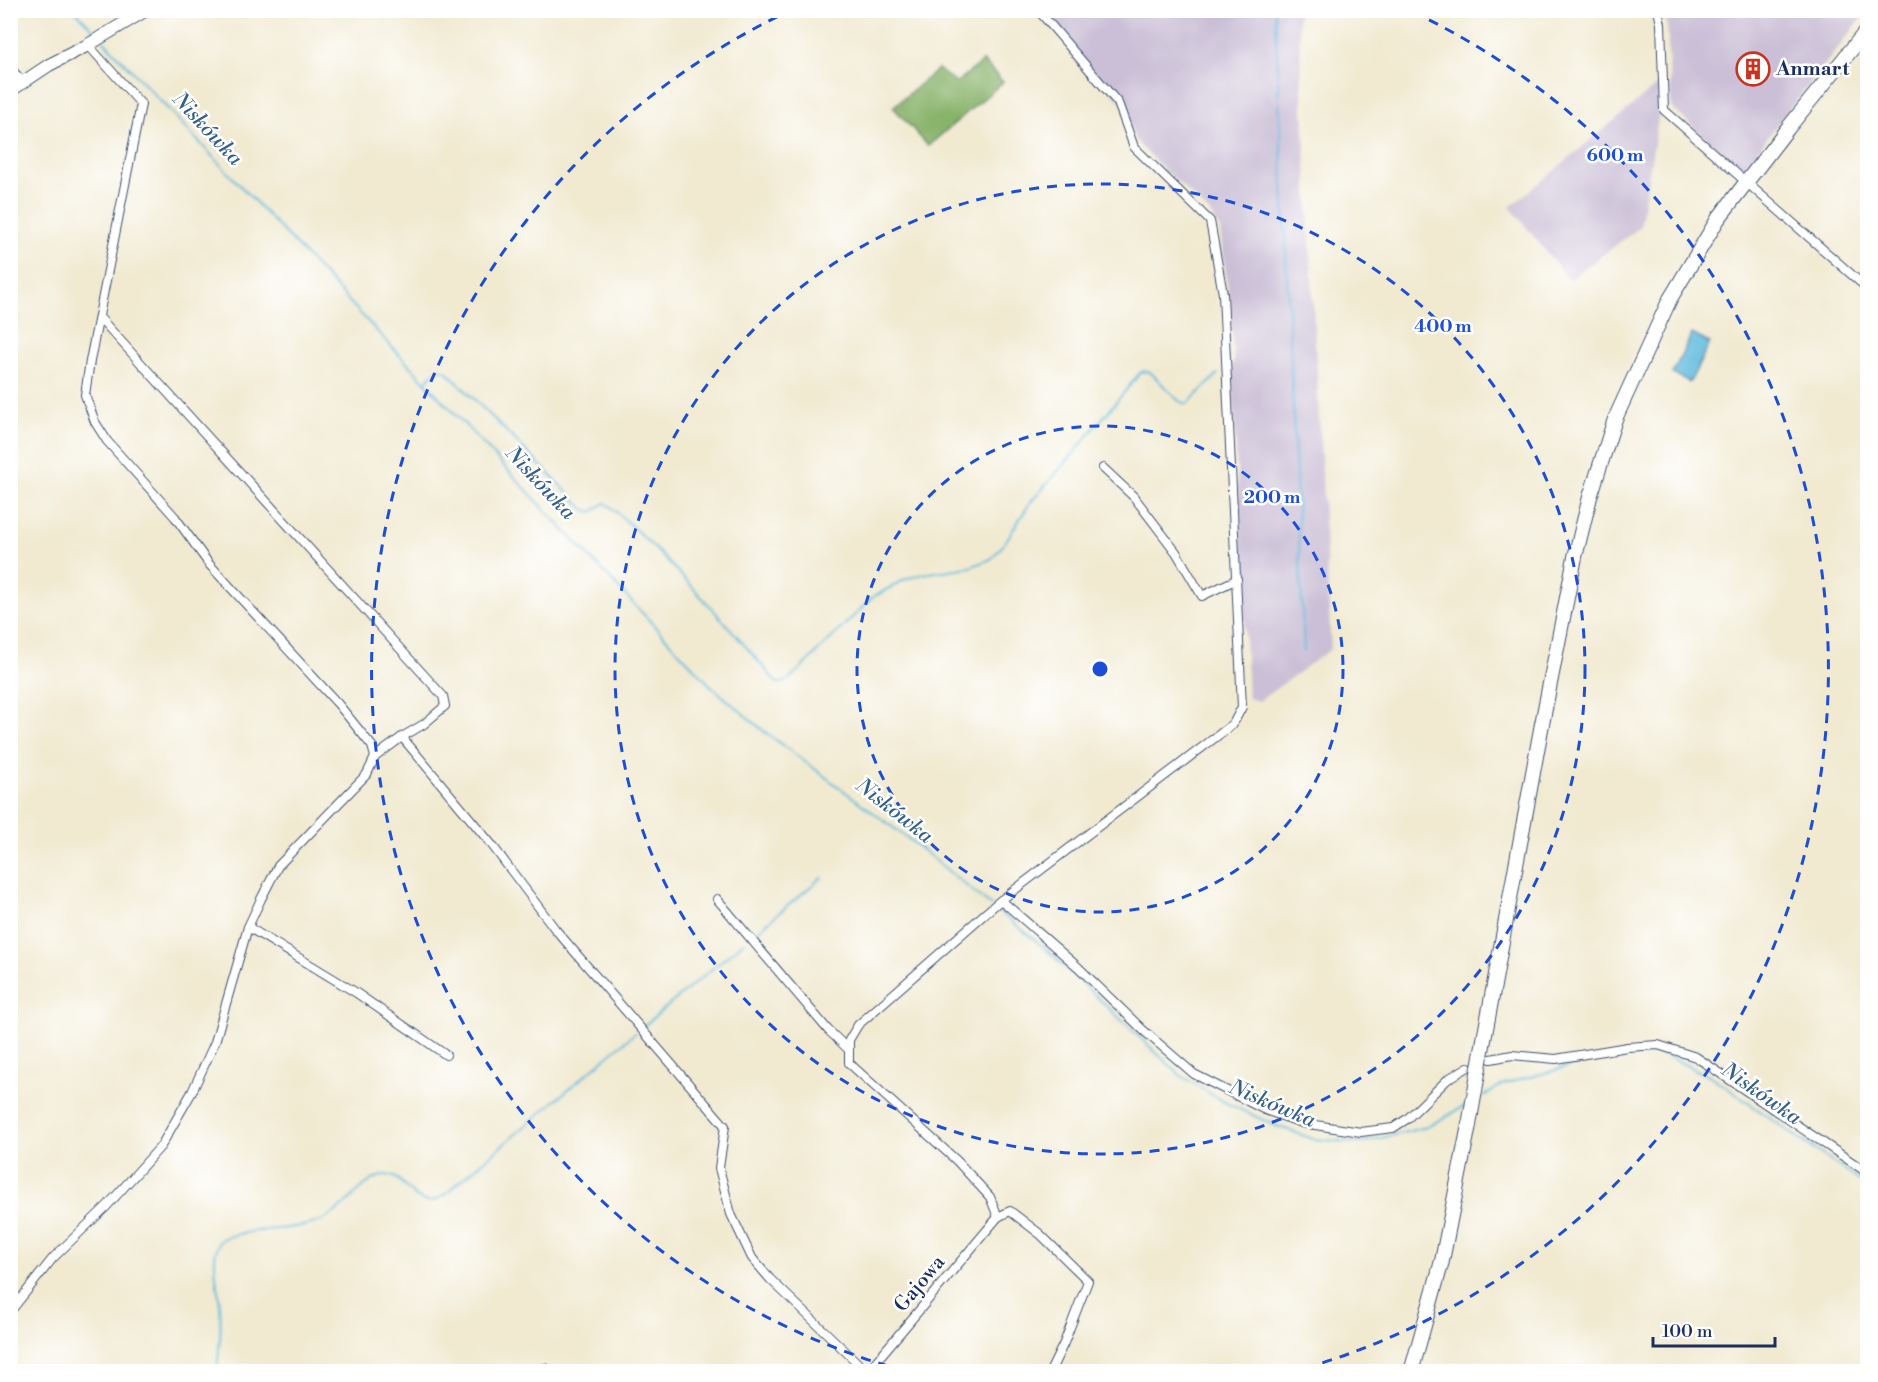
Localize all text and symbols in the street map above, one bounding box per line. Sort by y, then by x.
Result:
building icon: Anmart [1735,51,1771,87]
place label: Anmart [1775,57,1850,82]
water label: Niskówka [166,86,248,171]
text: 600 m [1587,144,1644,167]
text: 400 m [1414,315,1472,338]
water label: Niskówka [499,440,581,525]
text: 200 m [1244,486,1301,509]
centre of rings [1090,659,1110,679]
water label: Niskówka [849,772,938,850]
water label: Niskówka [1715,1057,1806,1131]
water label: Niskówka [1224,1074,1319,1134]
street label: Gajowa [889,1250,951,1317]
scale bar [1653,1310,1774,1348]
text: 100 m [1662,1320,1713,1343]

